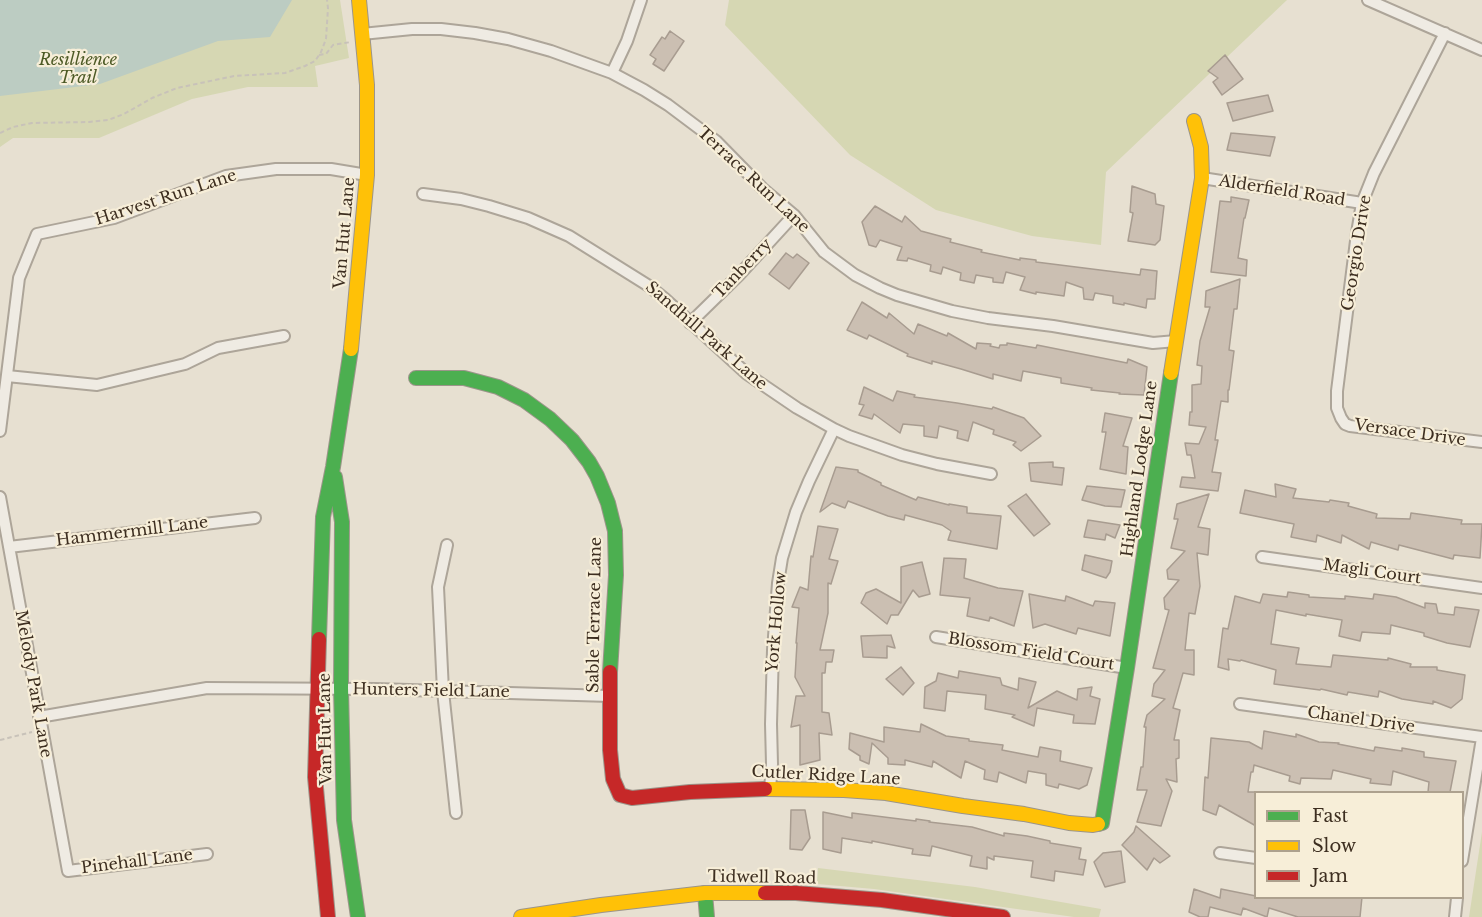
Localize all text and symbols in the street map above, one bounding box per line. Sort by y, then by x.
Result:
park label: Resillience Trail [39,50,117,88]
street label: Terrace Run Lane [693,123,813,237]
street label: Harvest Run Lane [93,166,239,230]
street label: Alderfield Road [1217,172,1347,210]
street label: Van Hut Lane [331,176,359,290]
street label: Georgio Drive [1338,194,1376,312]
street label: Tanberry [710,235,776,303]
street label: Sandhill Park Lane [641,278,771,394]
street label: Highland Lodge Lane [1118,379,1162,559]
street label: Versace Drive [1353,416,1467,450]
street label: Hammermill Lane [55,513,209,551]
street label: Sable Terrace Lane [584,537,606,693]
street label: Magli Court [1322,556,1422,588]
street label: York Hollow [763,571,791,673]
street label: Melody Park Lane [11,609,55,759]
street label: Blossom Field Court [946,629,1116,675]
street label: Van Hut Lane [315,673,337,785]
street label: Hunters Field Lane [352,680,510,702]
street label: Chanel Drive [1306,703,1416,737]
street label: Cutler Ridge Lane [751,763,901,789]
legend [1254,791,1464,899]
text: Fast [1312,805,1348,827]
text: Slow [1312,835,1356,857]
street label: Pinehall Lane [80,846,194,878]
text: Jam [1312,865,1348,887]
street label: Tidwell Road [708,867,816,889]

